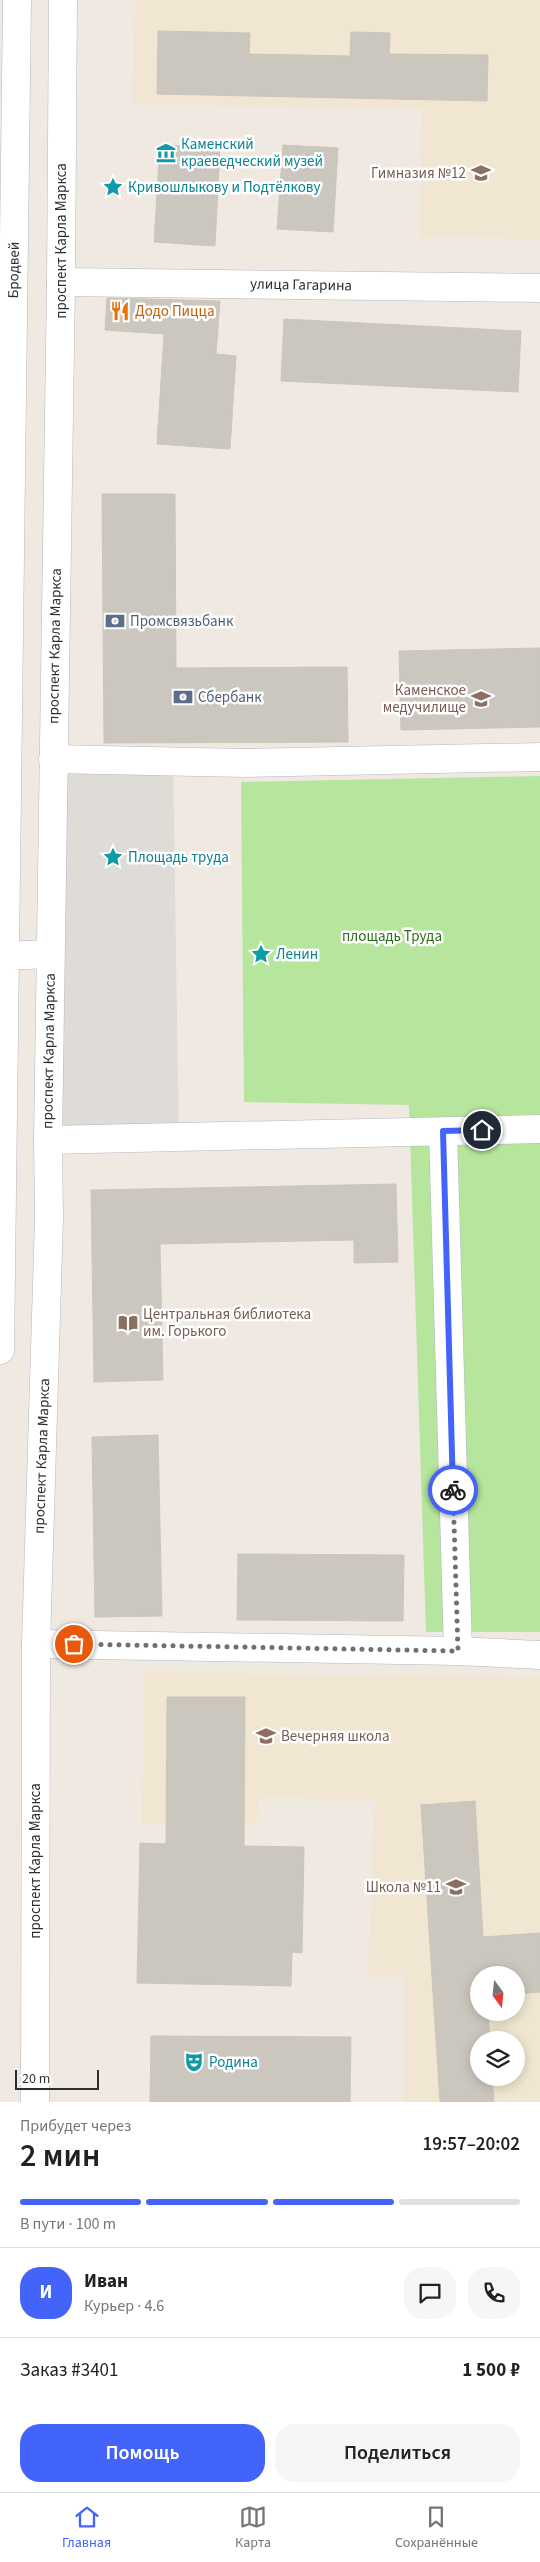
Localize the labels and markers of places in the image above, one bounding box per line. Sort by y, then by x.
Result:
place label: Каменский краеведческий музей [181,134,323,172]
museum icon: Каменский краеведческий музей [155,142,177,164]
school or university icon: Гимназия №12 [470,162,492,184]
place label: Гимназия №12 [371,163,466,184]
place icon: Кривошлыкову и Подтёлкову [102,176,124,198]
place label: Кривошлыкову и Подтёлкову [128,177,320,198]
restaurant icon: Додо Пицца [109,300,131,322]
place label: Додо Пицца [135,301,214,322]
bank icon: Промсвязьбанк [104,610,126,632]
place label: Промсвязьбанк [130,611,234,632]
place label: Каменское медучилище [383,680,466,718]
bank icon: Сбербанк [172,686,194,708]
place label: Сбербанк [198,687,262,708]
school or university icon: Каменское медучилище [470,688,492,710]
place icon: Площадь труда [102,846,124,868]
place label: Площадь труда [128,847,229,868]
place icon: Ленин [250,943,272,965]
place label: Ленин [276,944,318,965]
pin [461,1109,503,1151]
place label: Центральная библиотека им. Горького [143,1304,311,1342]
library icon: Центральная библиотека им. Горького [117,1312,139,1334]
pin [53,1623,95,1665]
school or university icon: Вечерняя школа [255,1725,277,1747]
place label: Вечерняя школа [281,1726,390,1747]
school or university icon: Школа №11 [445,1876,467,1898]
place label: Школа №11 [366,1877,441,1898]
theatre icon: Родина [183,2051,205,2073]
place label: Родина [209,2052,258,2073]

